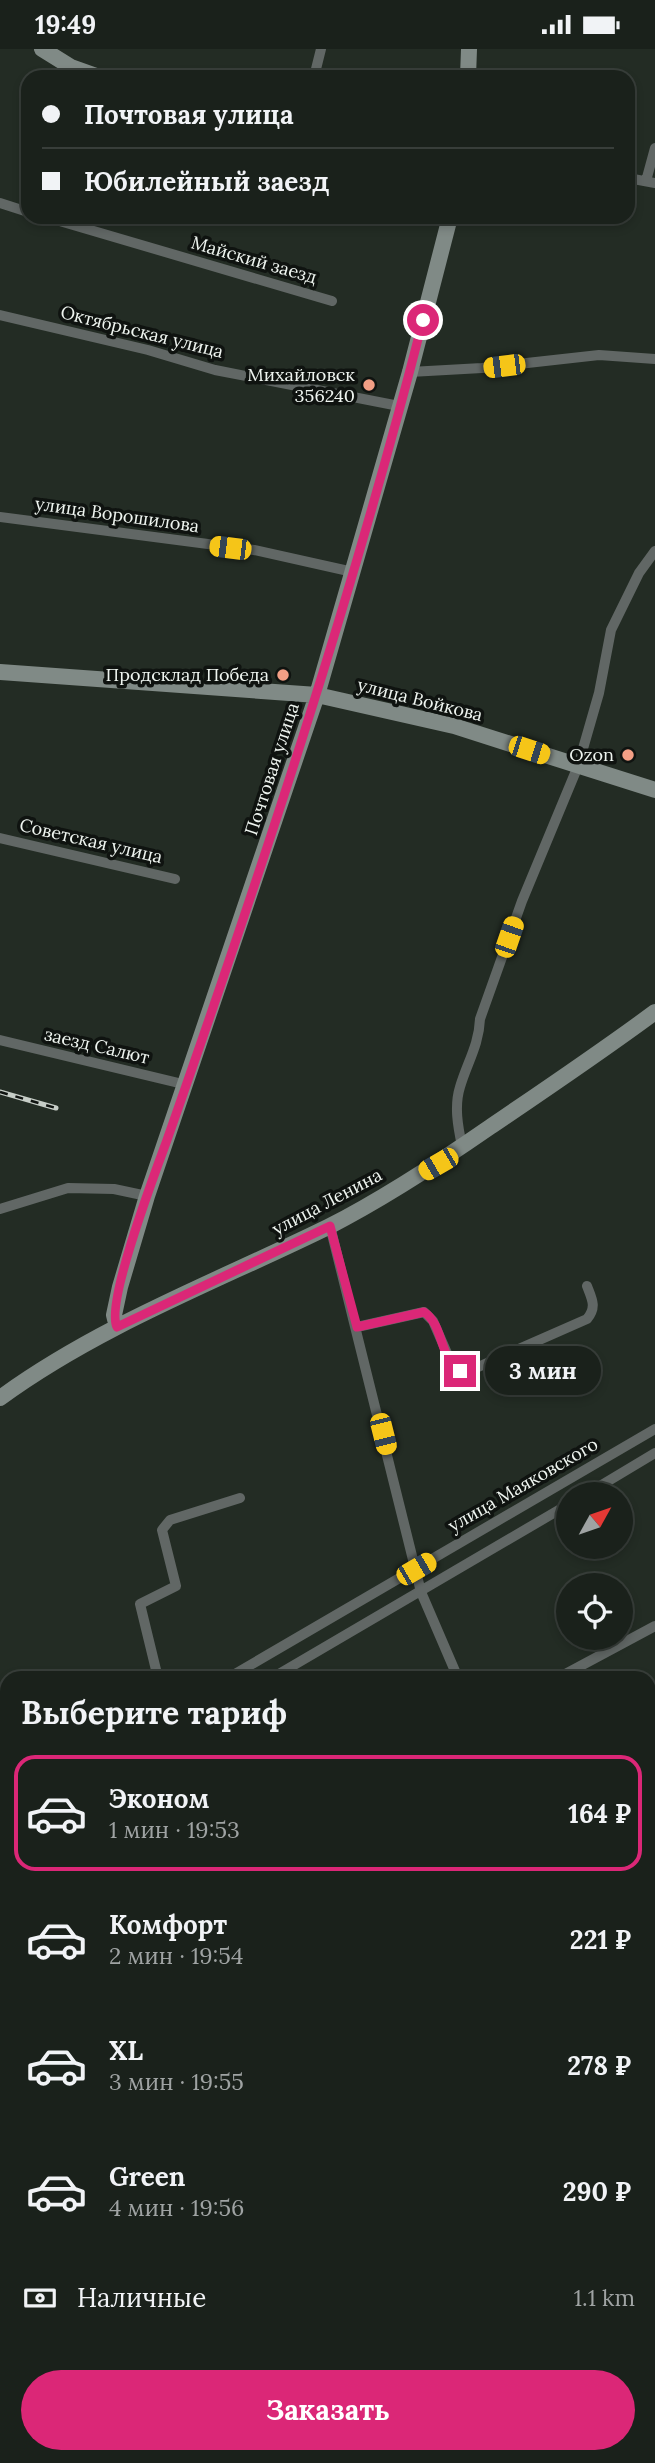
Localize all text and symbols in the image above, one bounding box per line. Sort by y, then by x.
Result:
text: 19:49 [35,8,96,41]
text: Почтовая улица [84,98,294,131]
text: Юбилейный заезд [84,165,329,198]
street label: Майский заезд [189,231,320,289]
street label: Октябрьская улица [58,300,226,363]
route start [407,304,439,336]
car [482,353,527,379]
place label: Михайловск 356240 [247,363,355,407]
marker: Михайловск 356240 [361,377,377,393]
street label: улица Ворошилова [33,492,201,537]
car [208,535,253,561]
place label: Продсклад Победа [106,663,269,686]
marker: Продсклад Победа [275,667,291,683]
street label: улица Войкова [355,673,485,726]
street label: Почтовая улица [239,700,304,838]
car [506,734,553,766]
place label: Ozon [569,743,614,766]
marker: Ozon [620,747,636,763]
street label: Советская улица [17,813,165,868]
car [493,914,526,960]
street label: заезд Салют [42,1022,152,1069]
car [415,1144,462,1184]
street label: улица Ленина [268,1163,386,1240]
callout: 3 мин [484,1347,600,1395]
route end [444,1355,476,1387]
text: 3 мин [509,1356,577,1385]
car [368,1411,399,1457]
street label: улица Маяковского [444,1432,602,1537]
north arrow [556,1482,634,1559]
map controls [556,1482,633,1650]
car [393,1549,440,1589]
button: locate [556,1573,633,1650]
text: Выберите тариф [21,1692,287,1733]
icon: car [25,1782,88,1845]
text: Эконом [109,1782,209,1815]
text: 164 ₽ [568,1797,631,1830]
text: 1 мин · 19:53 [109,1815,240,1844]
icon: car [25,1908,88,1971]
text: Комфорт [109,1908,227,1941]
text: 221 ₽ [570,1923,631,1956]
text: 2 мин · 19:54 [109,1941,243,1970]
icon: car [25,2034,88,2097]
text: XL [109,2034,143,2067]
text: 278 ₽ [567,2049,631,2082]
text: 3 мин · 19:55 [109,2067,244,2096]
icon: car [25,2160,88,2223]
text: Green [109,2160,185,2193]
text: 290 ₽ [563,2175,631,2208]
text: 4 мин · 19:56 [109,2193,244,2222]
icon: cash [21,2279,59,2317]
text: Наличные [77,2281,206,2314]
text: 1.1 km [574,2283,635,2312]
button: Заказать [21,2370,635,2450]

